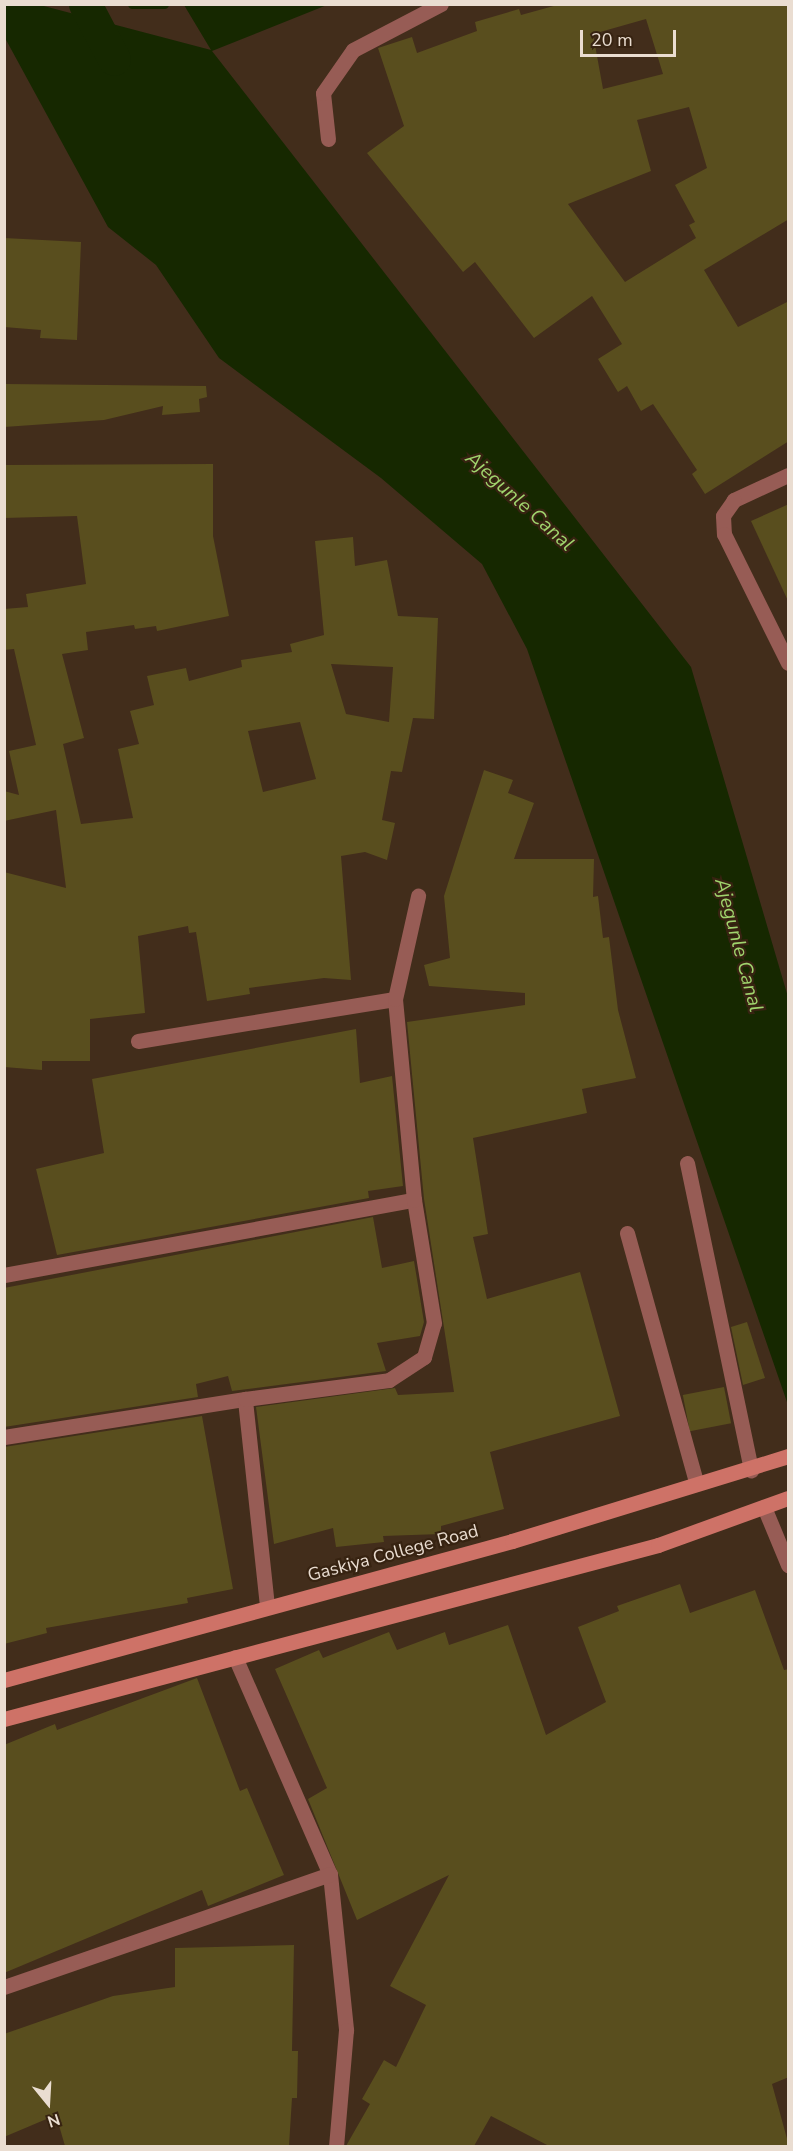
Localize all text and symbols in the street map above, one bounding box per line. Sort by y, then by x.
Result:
scale bar [583,18,679,56]
text: 20 m [591,28,633,52]
water label: Ajegunle Canal [461,446,579,556]
water label: Ajegunle Canal [710,876,768,1014]
street label: Gaskiya College Road [305,1520,481,1586]
north arrow [18,2073,78,2133]
text: N [44,2108,63,2132]

